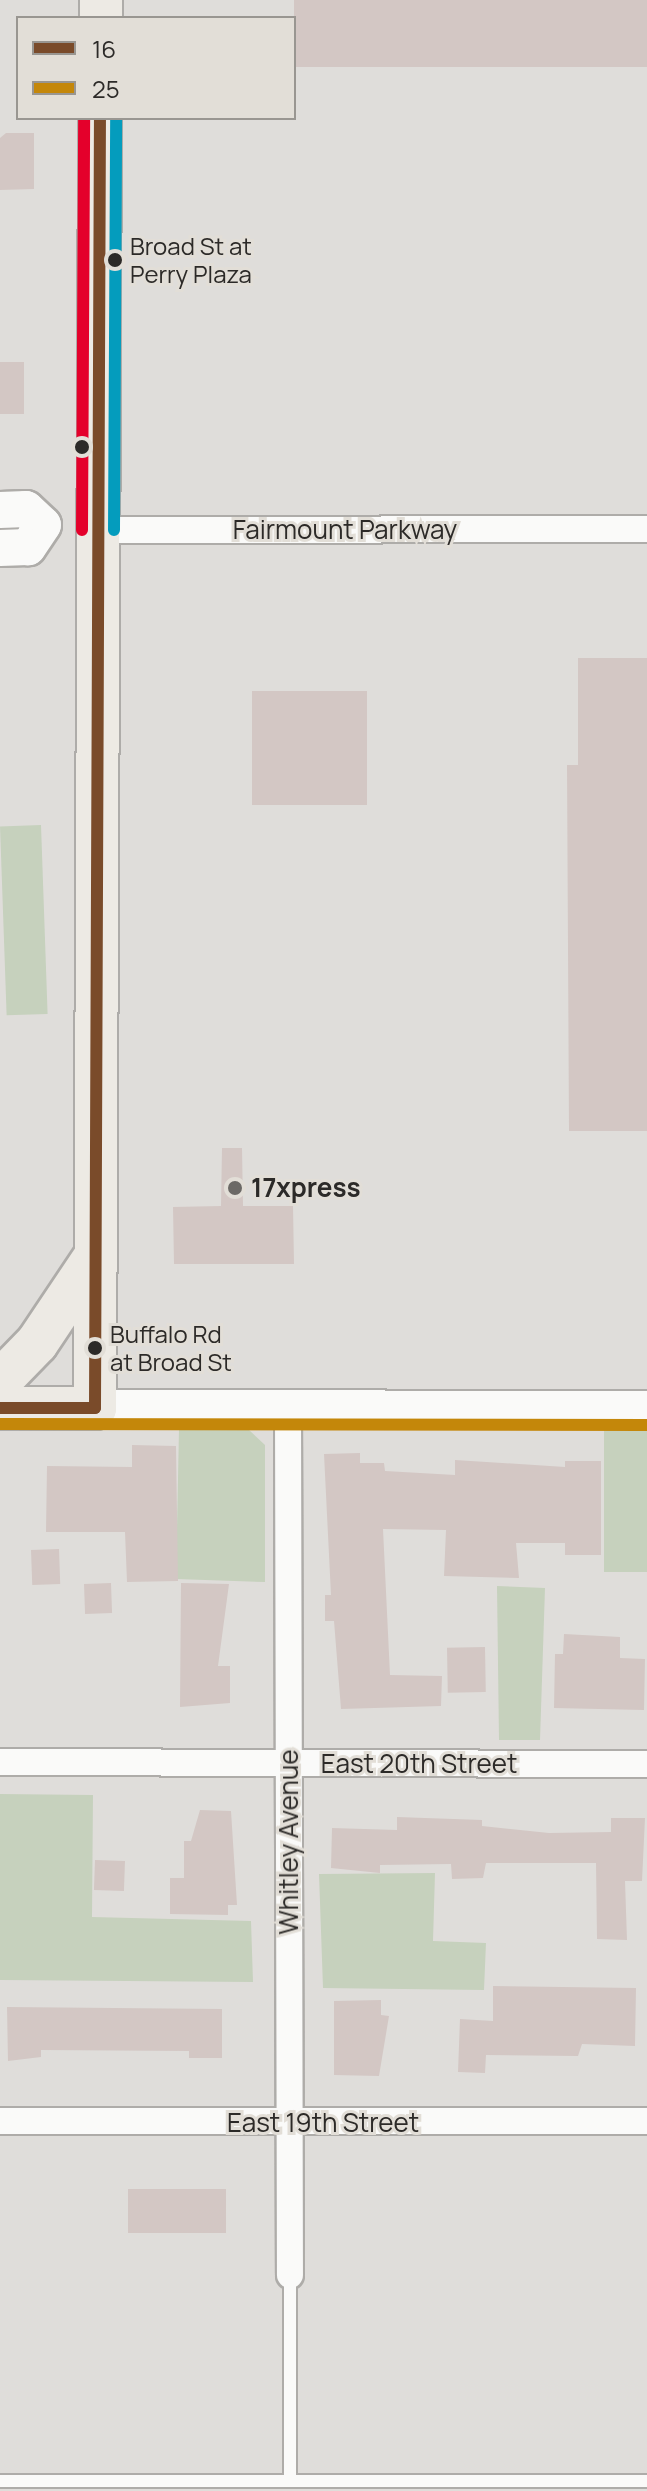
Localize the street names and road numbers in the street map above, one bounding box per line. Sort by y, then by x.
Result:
street label: Fairmount Parkway [233,514,457,546]
street label: East 20th Street [321,1748,517,1780]
street label: Whitley Avenue [273,1749,305,1935]
street label: East 19th Street [227,2107,419,2139]

